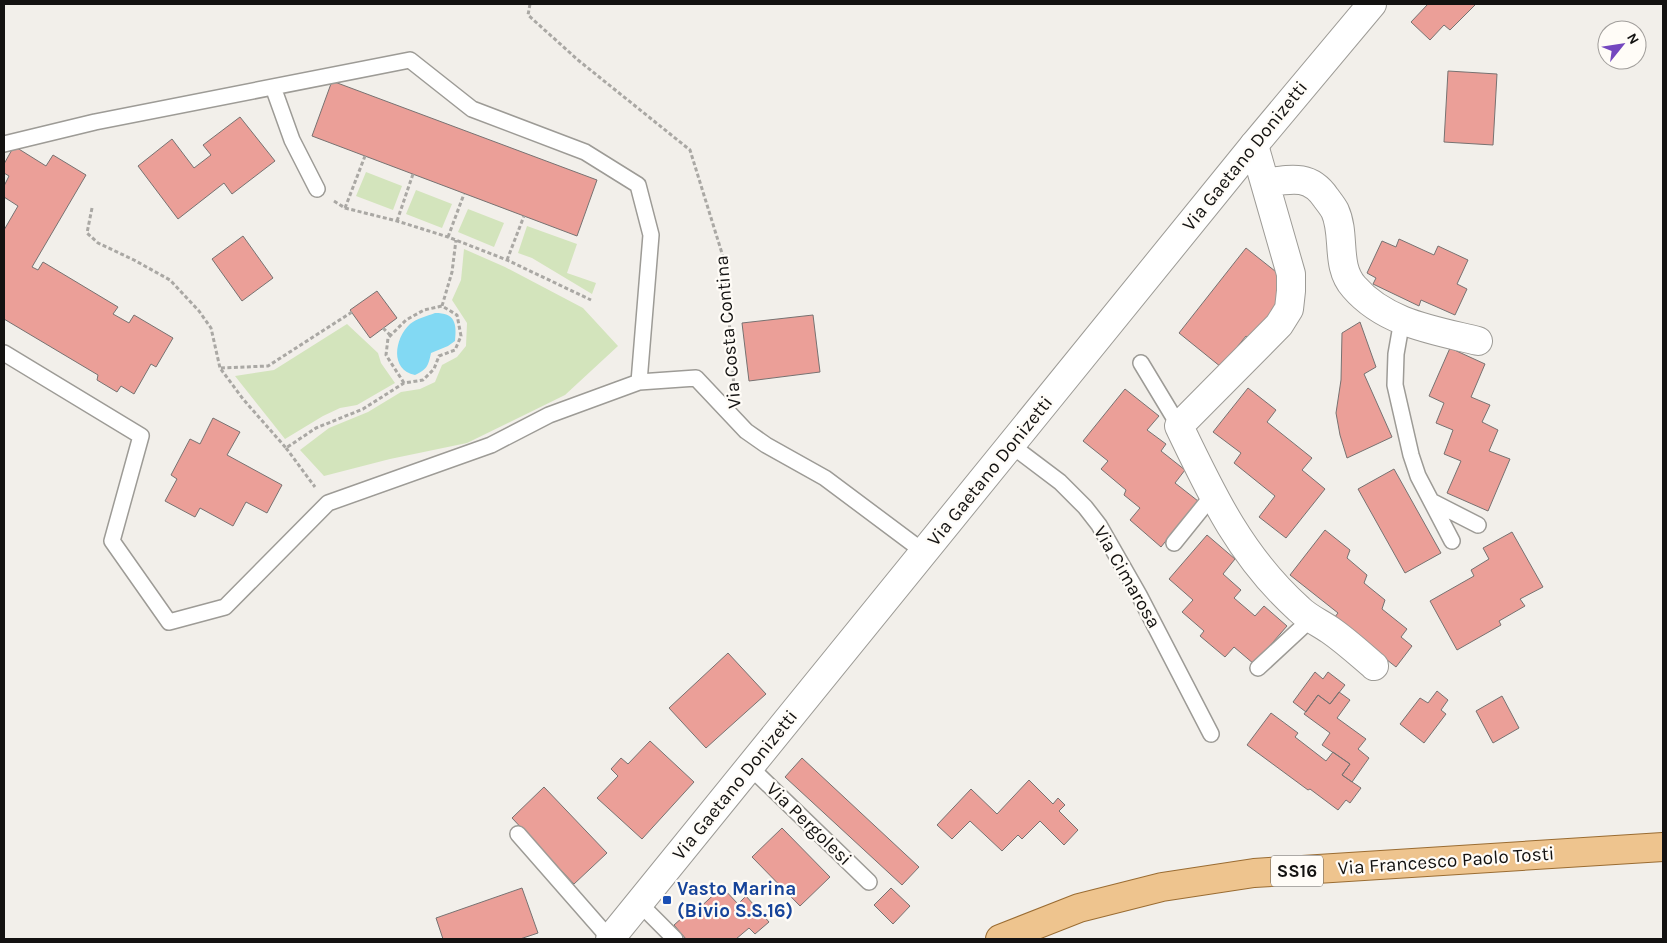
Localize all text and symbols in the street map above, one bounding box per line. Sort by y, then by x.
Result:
north arrow [1597,20,1647,70]
text: N [1623,30,1643,47]
street label: Via Gaetano Donizetti [1178,77,1312,235]
street label: Via Costa Contina [710,254,746,410]
street label: Via Gaetano Donizetti [923,392,1057,550]
street label: Via Cimarosa [1089,522,1165,632]
street label: Via Gaetano Donizetti [668,706,802,864]
street label: Via Pergolesi [762,778,856,870]
street label: Via Francesco Paolo Tosti [1337,842,1555,880]
road number: SS16 [1271,856,1323,886]
place label: Vasto Marina (Bivio S.S.16) [677,878,796,922]
marker: Vasto Marina (Bivio S.S.16) [661,894,673,906]

